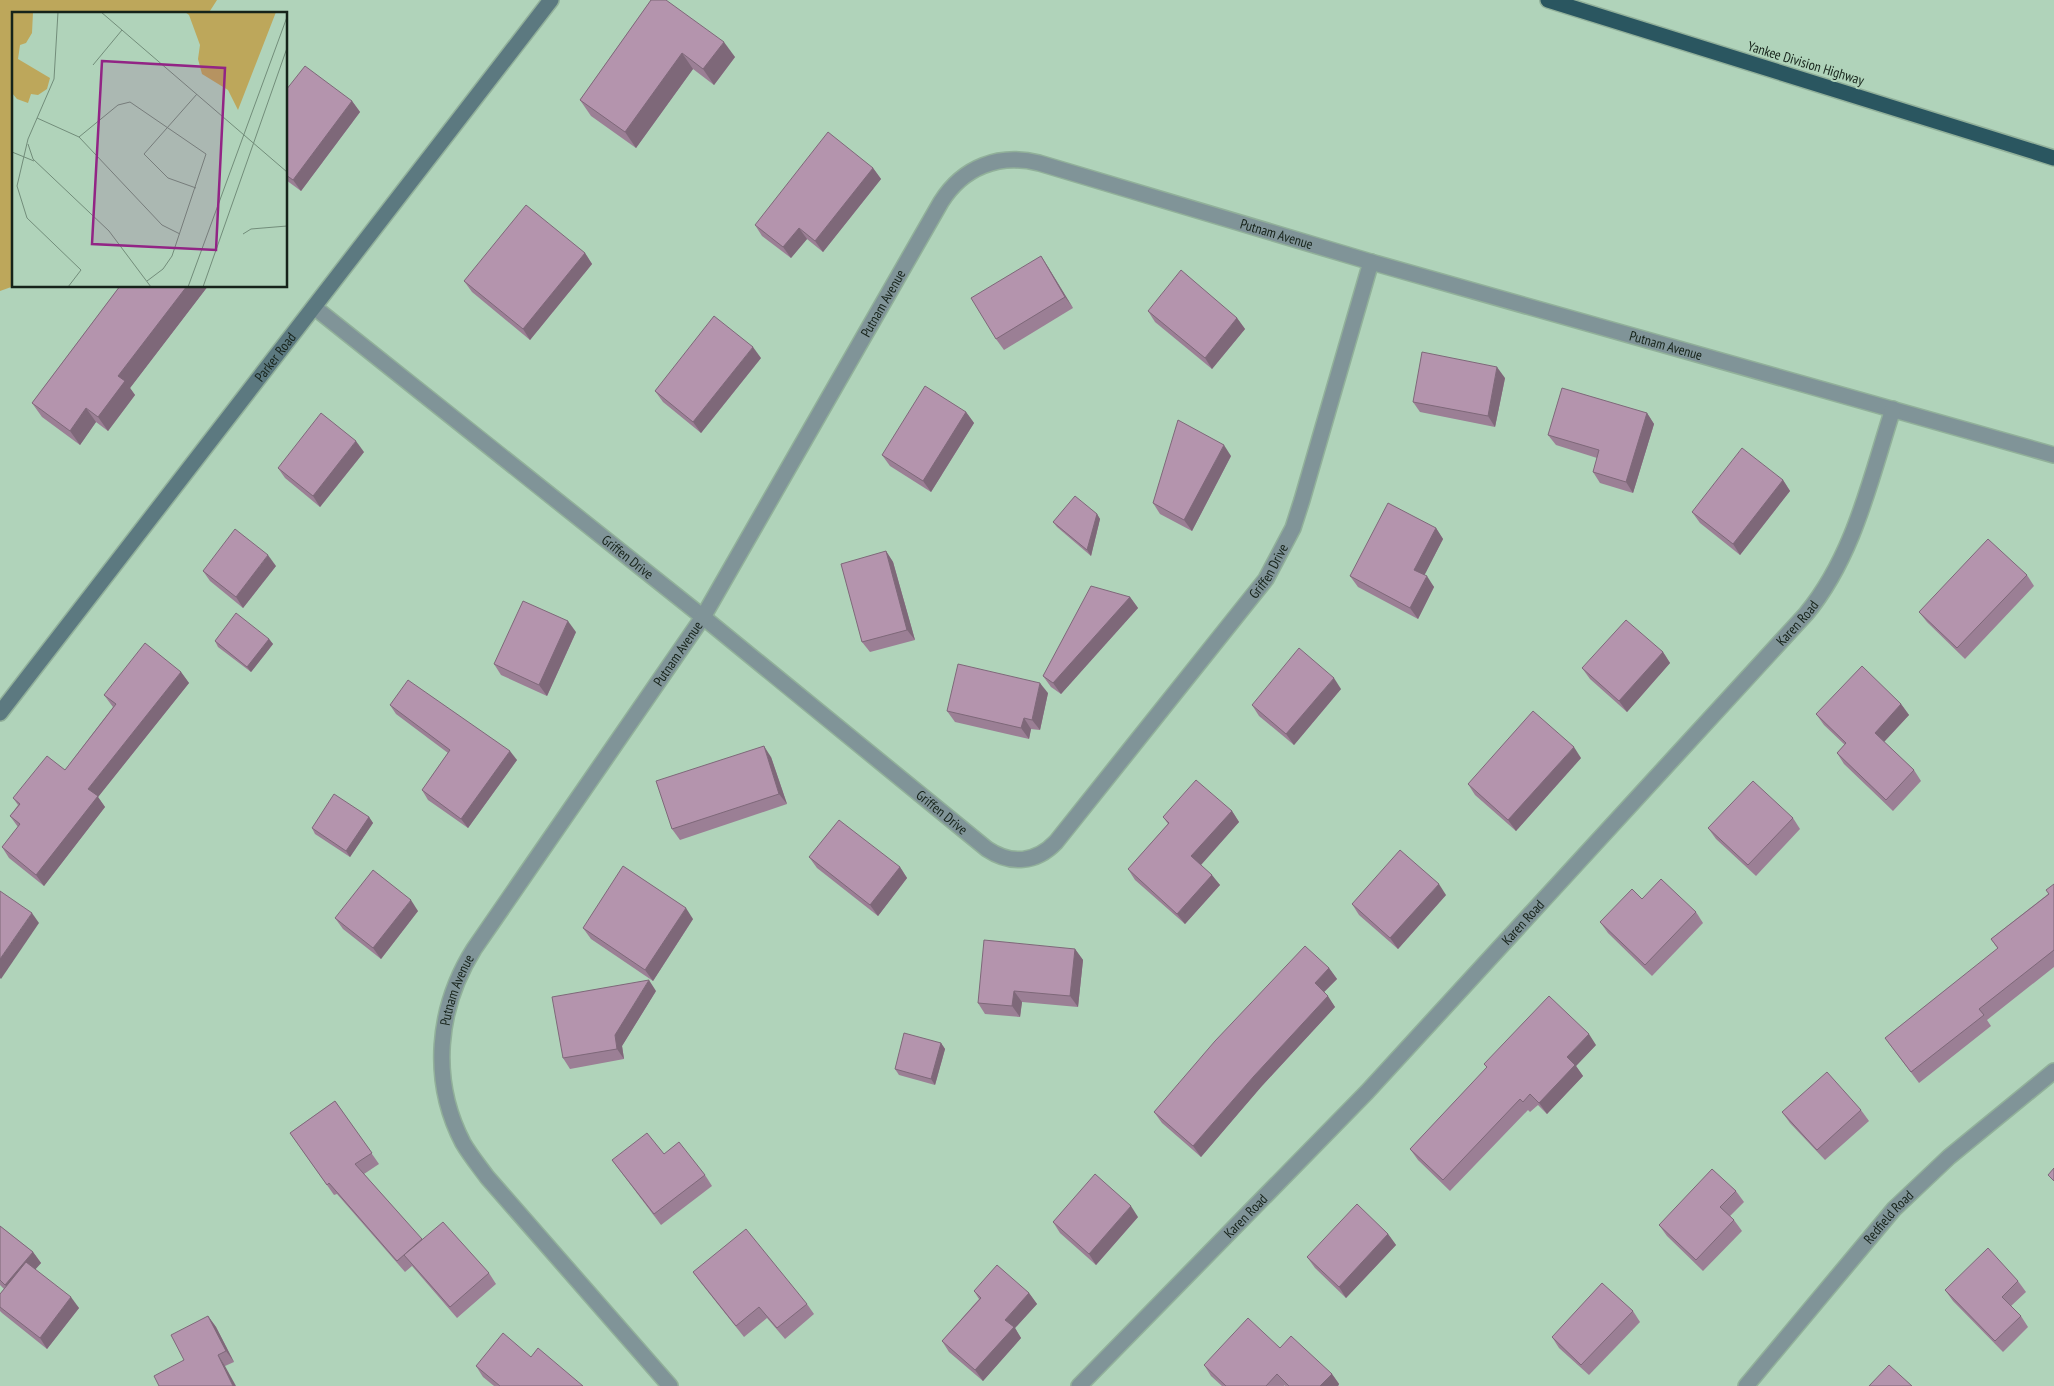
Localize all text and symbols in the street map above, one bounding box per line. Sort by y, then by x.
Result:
inset map [12,12,288,288]
street label: Yankee Division Highway [1746,37,1867,89]
street label: Putnam Avenue [1238,215,1315,253]
street label: Putnam Avenue [857,266,909,340]
street label: Putnam Avenue [1628,327,1705,364]
street label: Parker Road [251,329,300,385]
street label: Griffen Drive [598,531,657,583]
street label: Griffen Drive [1245,540,1292,602]
street label: Karen Road [1772,597,1822,650]
street label: Putnam Avenue [649,617,707,689]
street label: Griffen Drive [913,786,972,839]
street label: Karen Road [1498,896,1548,949]
street label: Putnam Avenue [436,951,478,1027]
street label: Redfield Road [1860,1186,1917,1248]
street label: Karen Road [1220,1190,1271,1242]

